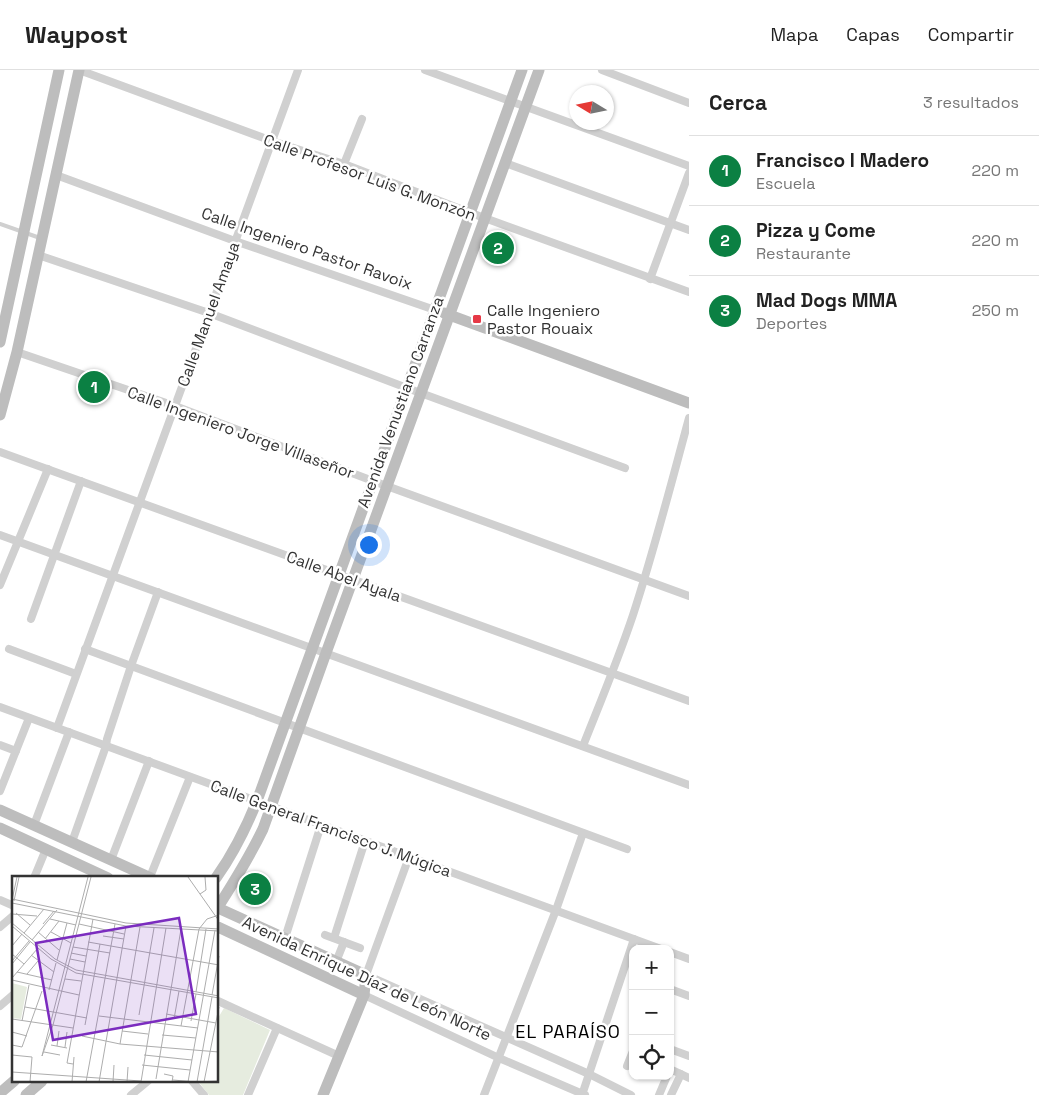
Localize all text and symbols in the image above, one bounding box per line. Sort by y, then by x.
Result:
text: Waypost [25,19,128,50]
text: Mapa [770,23,818,46]
text: Capas [846,23,900,46]
text: Compartir [928,23,1014,46]
north arrow [569,85,614,130]
text: Cerca [709,89,767,116]
text: 3 resultados [923,92,1019,113]
street label: Calle Profesor Luis G. Monzón [261,129,479,226]
text: Francisco I Madero [756,148,929,173]
text: 1 [721,160,729,181]
text: 220 m [972,160,1019,181]
text: Escuela [756,173,815,194]
street label: Calle Ingeniero Pastor Ravoix [199,202,415,294]
text: Pizza y Come [756,218,876,243]
pin: 2 [482,229,514,267]
text: 2 [720,230,730,251]
text: 220 m [972,230,1019,251]
street label: Calle Manuel Amaya [173,239,244,389]
text: Restaurante [756,243,851,264]
text: Mad Dogs MMA [756,288,897,313]
street label: Avenida Venustiano Carranza [352,294,449,511]
place label: Calle Ingeniero Pastor Rouaix [487,300,600,339]
text: 3 [720,300,730,321]
text: 250 m [972,300,1019,321]
marker: Calle Ingeniero Pastor Rouaix [471,313,483,325]
text: Deportes [756,313,827,334]
pin: 1 [78,368,110,406]
street label: Calle Ingeniero Jorge Villaseñor [124,382,357,483]
your location [356,532,382,558]
street label: Calle Abel Ayala [284,546,404,607]
street label: Calle General Francisco J. Múgica [207,775,454,882]
pin: 3 [239,870,271,908]
inset map [12,876,219,1082]
street label: Avenida Enrique Díaz de León Norte [239,911,495,1046]
map controls [629,945,674,1080]
button: + [629,945,674,990]
button: − [629,990,674,1035]
district label: EL PARAÍSO [515,1020,621,1043]
button: locate [629,1035,674,1080]

